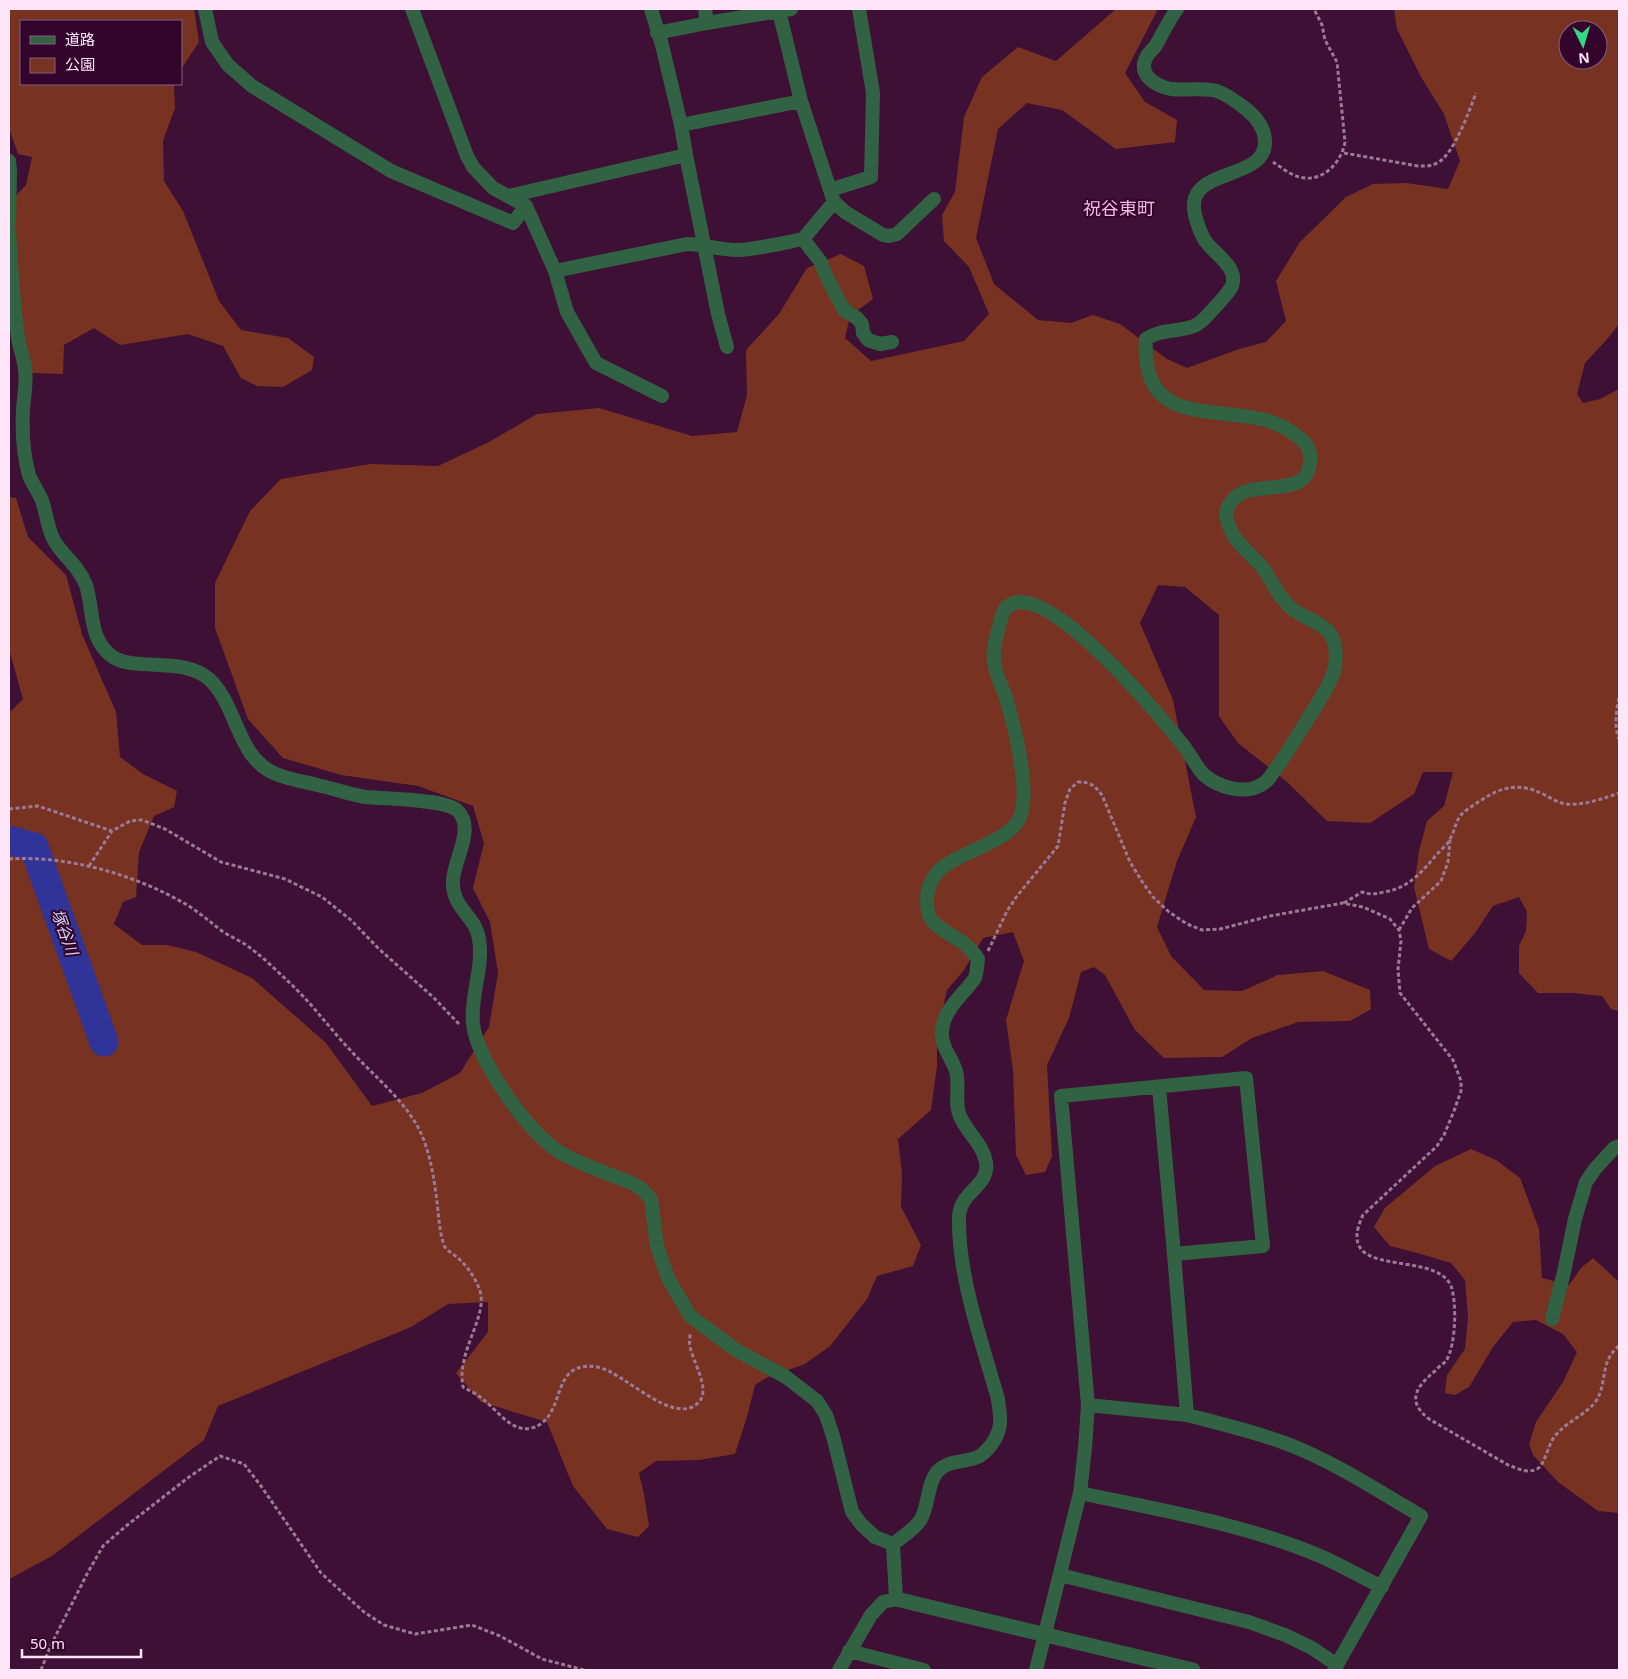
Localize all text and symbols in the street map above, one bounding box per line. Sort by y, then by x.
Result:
legend [20,20,182,85]
north arrow [1558,20,1608,70]
text: 道路 [65,29,95,49]
text: N [1578,48,1591,68]
text: 公園 [65,54,95,74]
district label: 祝谷東町 [1083,196,1155,220]
water label: 塚谷川 [46,906,84,960]
scale bar [22,1626,141,1658]
text: 50 m [30,1633,65,1653]

